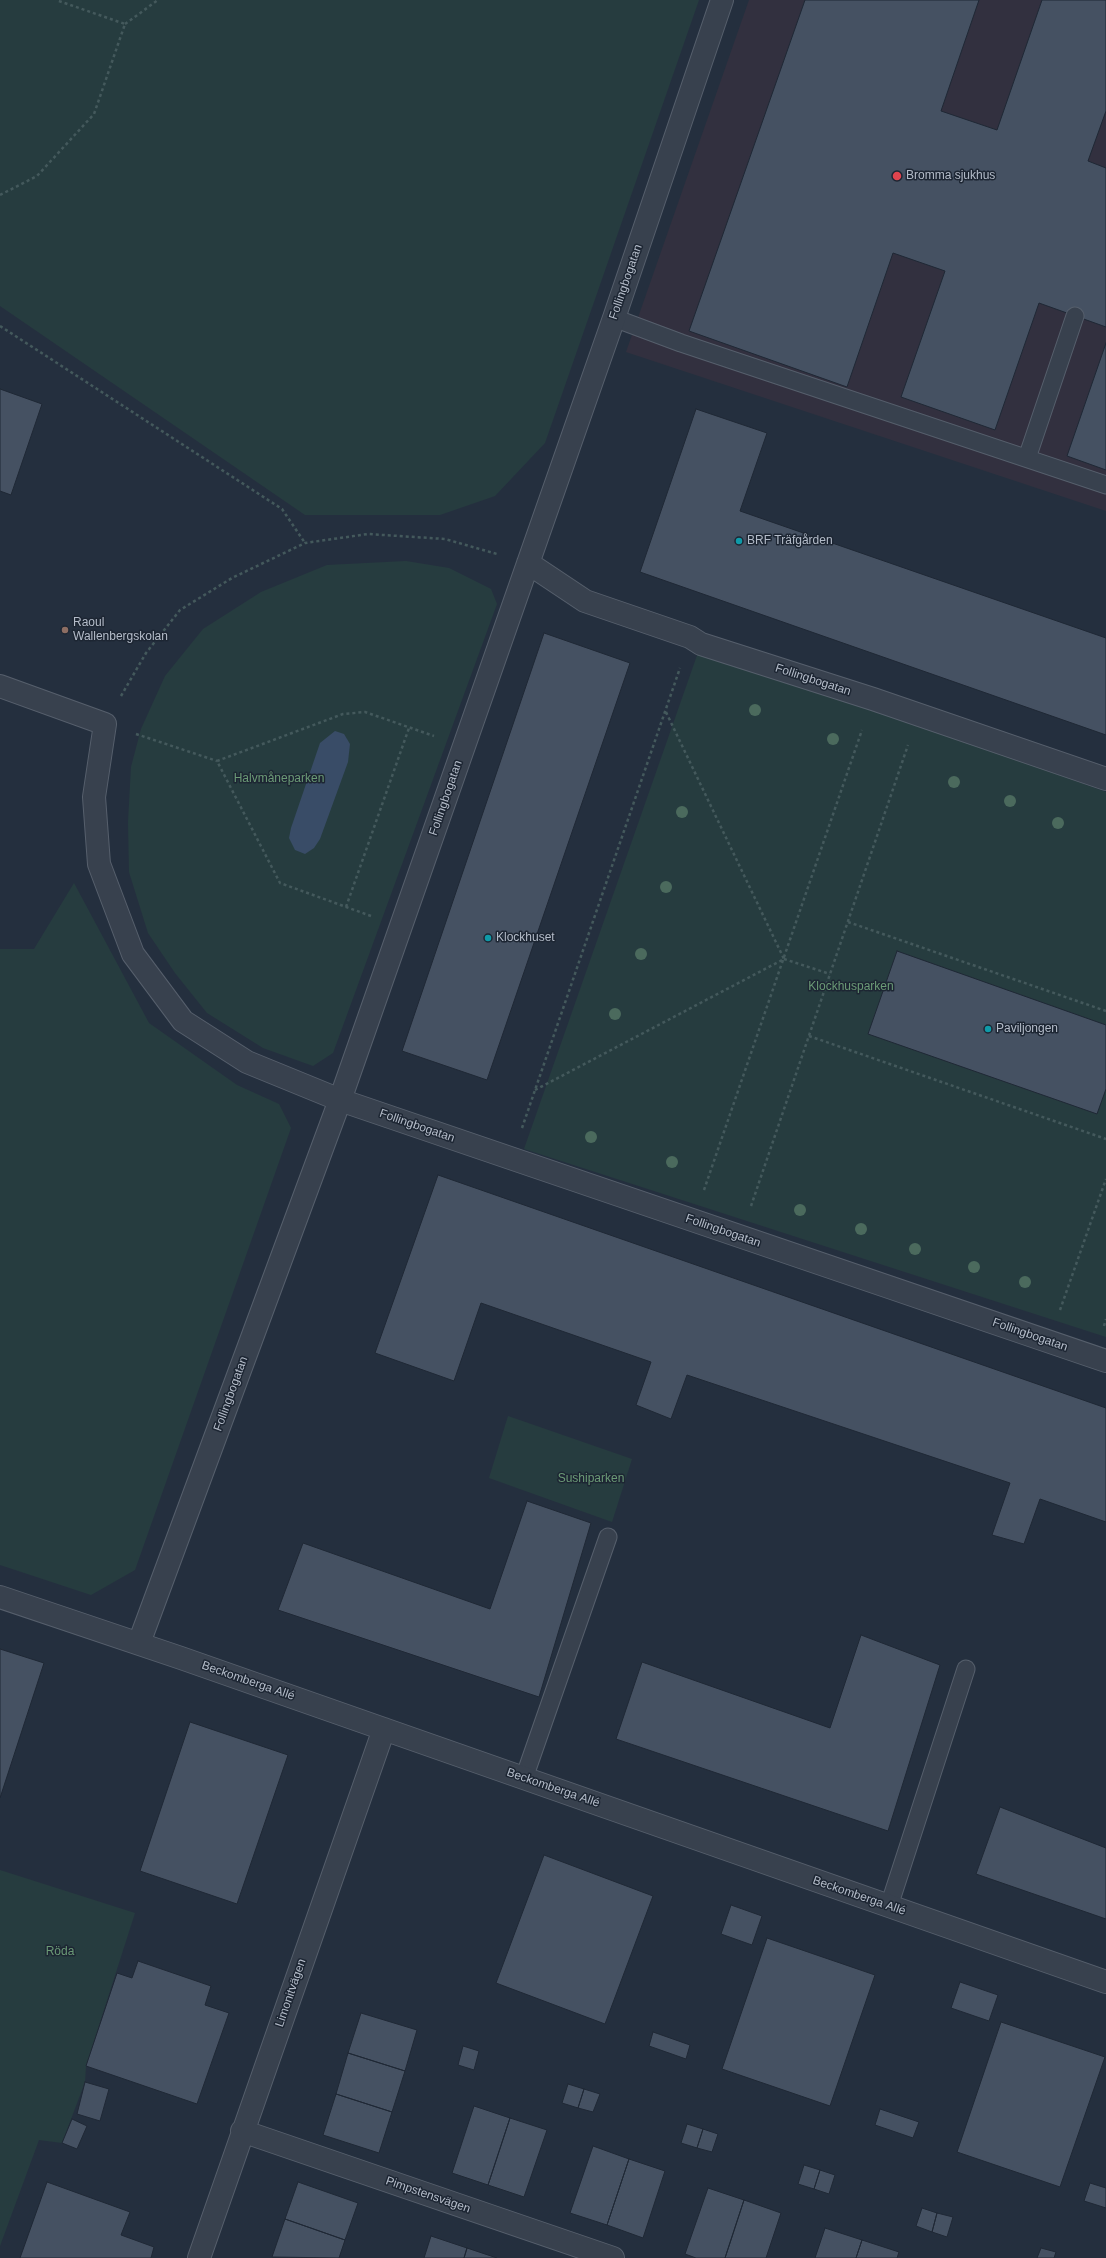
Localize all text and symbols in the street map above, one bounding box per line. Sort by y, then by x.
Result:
place label: Bromma sjukhus [906,169,995,183]
marker: Bromma sjukhus [891,170,903,182]
street label: Follingbogatan [606,242,646,322]
place label: BRF Träfgården [747,534,833,548]
marker: BRF Träfgården [734,536,744,546]
place label: Raoul Wallenbergskolan [73,616,168,644]
marker: Raoul Wallenbergskolan [60,625,70,635]
street label: Follingbogatan [773,661,853,699]
street label: Follingbogatan [426,758,466,838]
park label: Halvmåneparken [234,772,324,786]
place label: Klockhuset [496,931,555,945]
marker: Klockhuset [483,933,493,943]
park label: Klockhusparken [808,980,894,994]
place label: Paviljongen [996,1022,1058,1036]
marker: Paviljongen [983,1024,993,1034]
street label: Follingbogatan [377,1106,457,1146]
street label: Follingbogatan [683,1211,763,1251]
street label: Follingbogatan [990,1315,1070,1355]
street label: Follingbogatan [211,1355,251,1433]
park label: Sushiparken [558,1472,624,1486]
street label: Beckomberga Allé [200,1658,296,1704]
street label: Beckomberga Allé [505,1765,601,1811]
street label: Beckomberga Allé [811,1873,907,1919]
park label: Röda [46,1945,74,1959]
street label: Limonitvägen [273,1957,309,2029]
street label: Pimpstensvägen [384,2174,472,2216]

